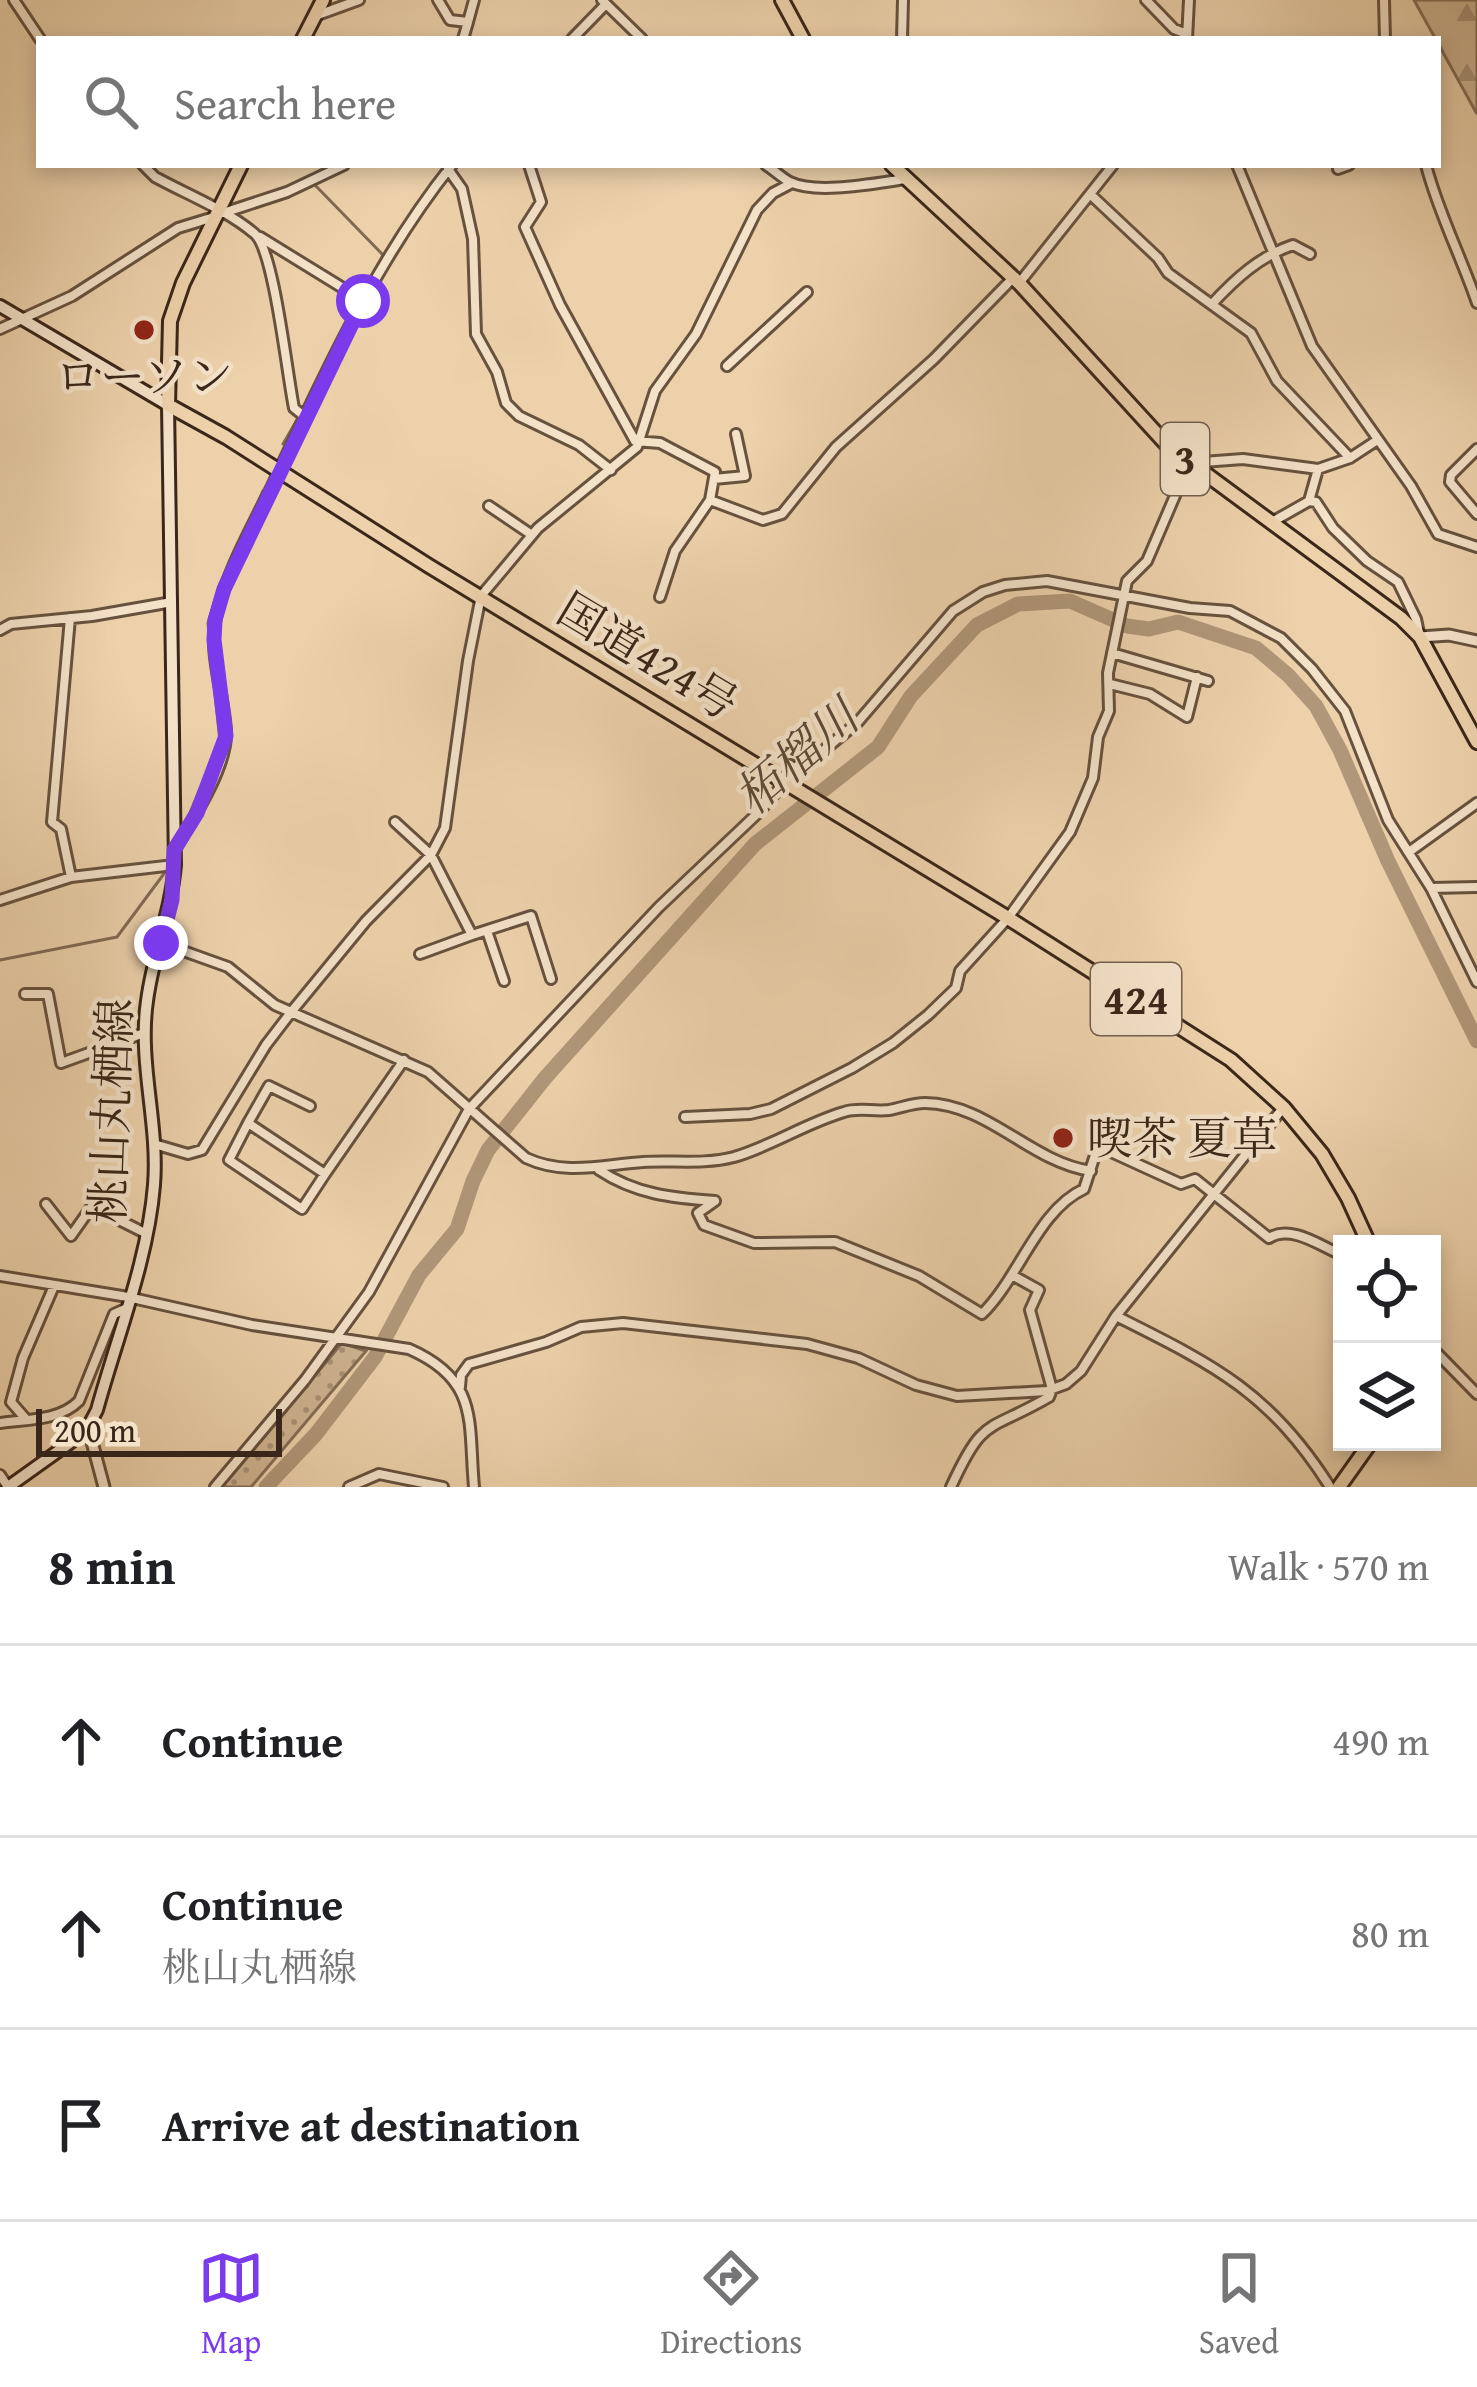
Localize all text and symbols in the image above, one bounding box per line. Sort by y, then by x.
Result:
search box [36,36,1441,168]
icon: search [78,69,144,135]
text: Search here [174,70,396,135]
route start [336,274,390,328]
marker: ローソン [131,317,157,343]
place label: ローソン [55,343,233,408]
road number: 3 [1161,423,1209,495]
street label: 国道424号 [546,576,751,735]
water label: 柘榴川 [718,679,877,831]
route end [134,916,188,970]
road number: 424 [1091,963,1181,1035]
street label: 桃山丸栖線 [74,997,147,1225]
place label: 喫茶 夏草 [1087,1105,1277,1170]
marker: 喫茶 夏草 [1050,1125,1076,1151]
map controls [1333,1235,1441,1451]
button: locate [1333,1235,1441,1343]
button: layers [1333,1343,1441,1451]
scale bar [36,1403,282,1456]
text: 200 m [54,1406,136,1454]
text: 8 min [48,1528,175,1603]
text: Walk · 570 m [1228,1537,1429,1594]
icon: ahead [48,1708,114,1774]
text: Continue [162,1708,343,1773]
text: 490 m [1332,1712,1429,1769]
text: Continue [162,1871,343,1936]
icon: ahead [48,1900,114,1966]
text: 80 m [1351,1904,1429,1961]
text: 桃山丸栖線 [162,1938,357,1995]
icon: arrive [48,2092,114,2158]
text: Arrive at destination [162,2092,580,2157]
tab: Map [198,2245,264,2365]
tab: Directions [661,2245,802,2365]
tab: Saved [1199,2245,1279,2365]

